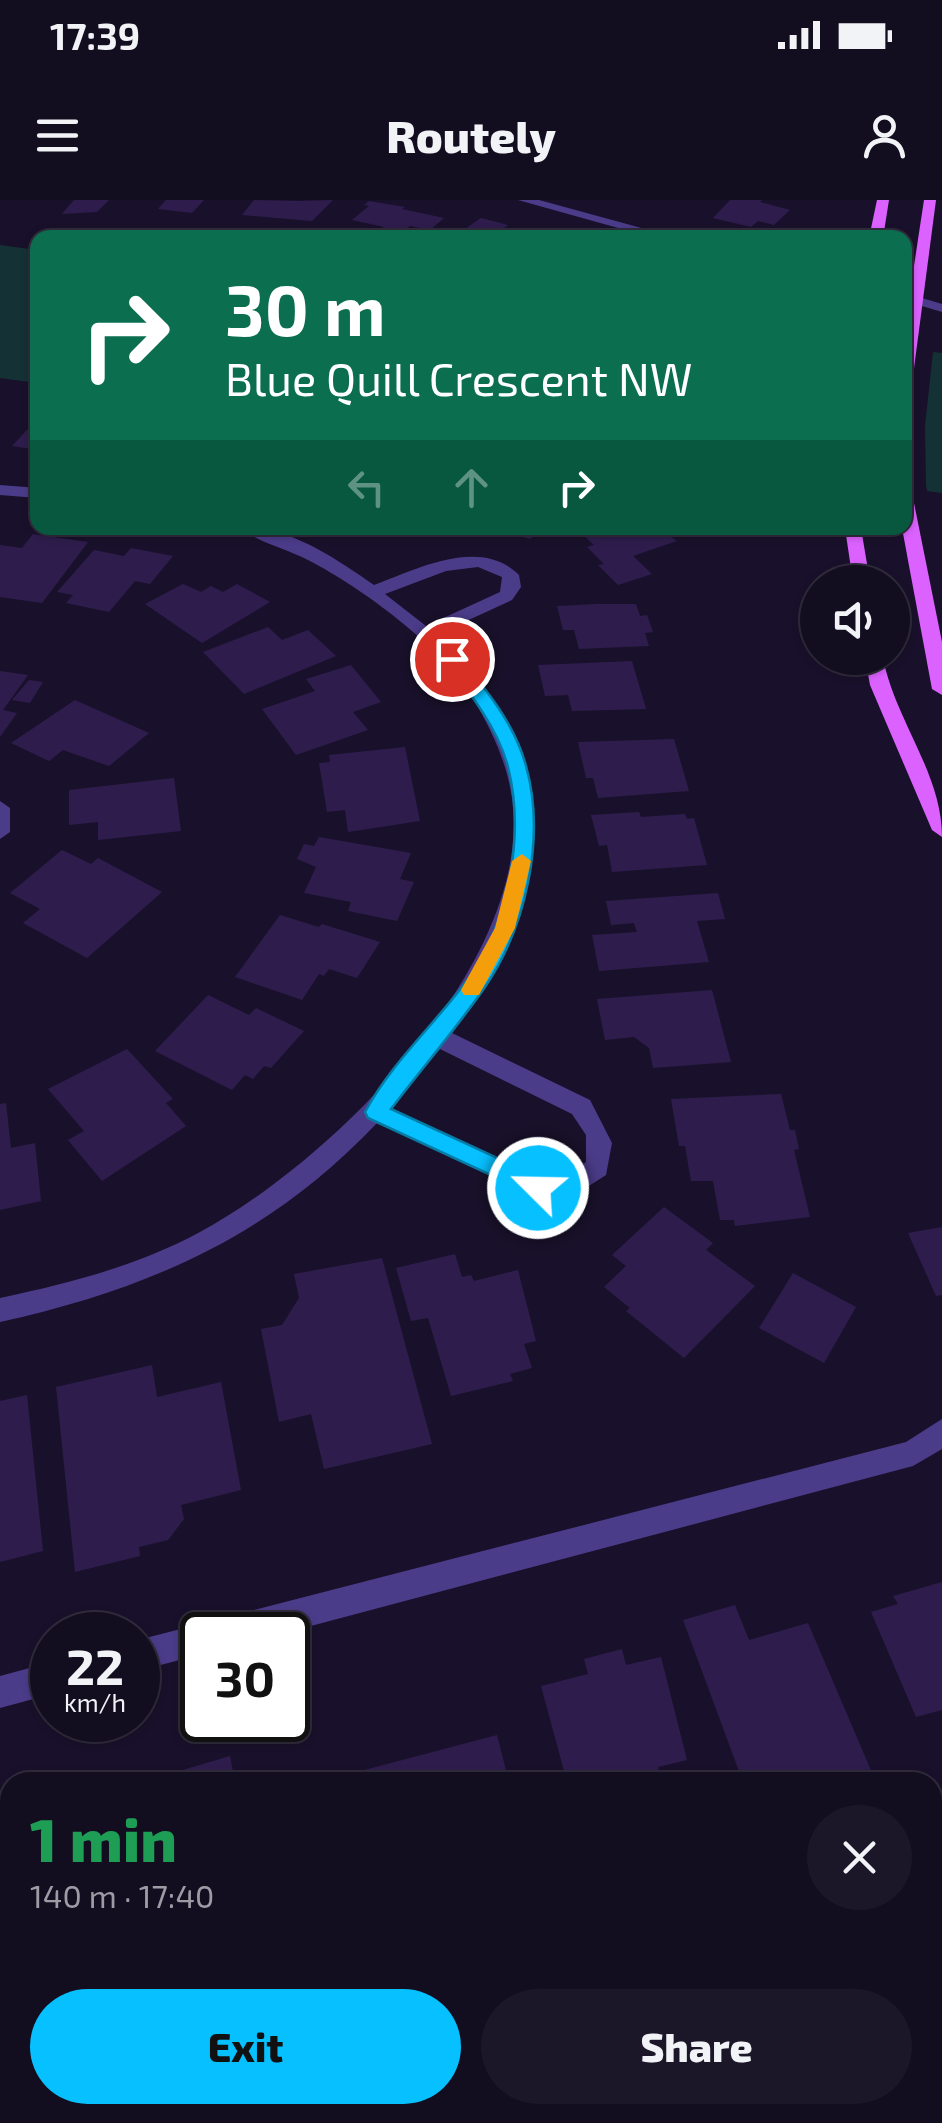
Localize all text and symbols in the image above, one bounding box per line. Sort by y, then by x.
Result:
text: 17:39 [50,12,140,58]
icon: menu [30,108,85,163]
text: Routely [386,108,556,162]
icon: person [857,108,912,163]
text: 30 m [225,266,386,350]
icon: right [60,270,190,400]
text: Blue Quill Crescent NW [225,351,692,405]
icon: left [339,460,394,515]
icon: ahead [444,460,499,515]
icon: right [549,460,604,515]
map controls [800,565,910,675]
button: sound [800,565,910,675]
pin [410,617,495,702]
icon: arrive [425,632,480,687]
position arrow [486,1136,590,1240]
speed limit sign: 30 [180,1612,310,1742]
text: 22 [66,1635,124,1695]
text: km/h [64,1687,126,1717]
text: 1 min [30,1802,177,1874]
button: close [807,1805,912,1910]
text: 140 m · 17:40 [30,1876,214,1914]
button: Exit [30,1989,461,2104]
button: Share [481,1989,912,2104]

